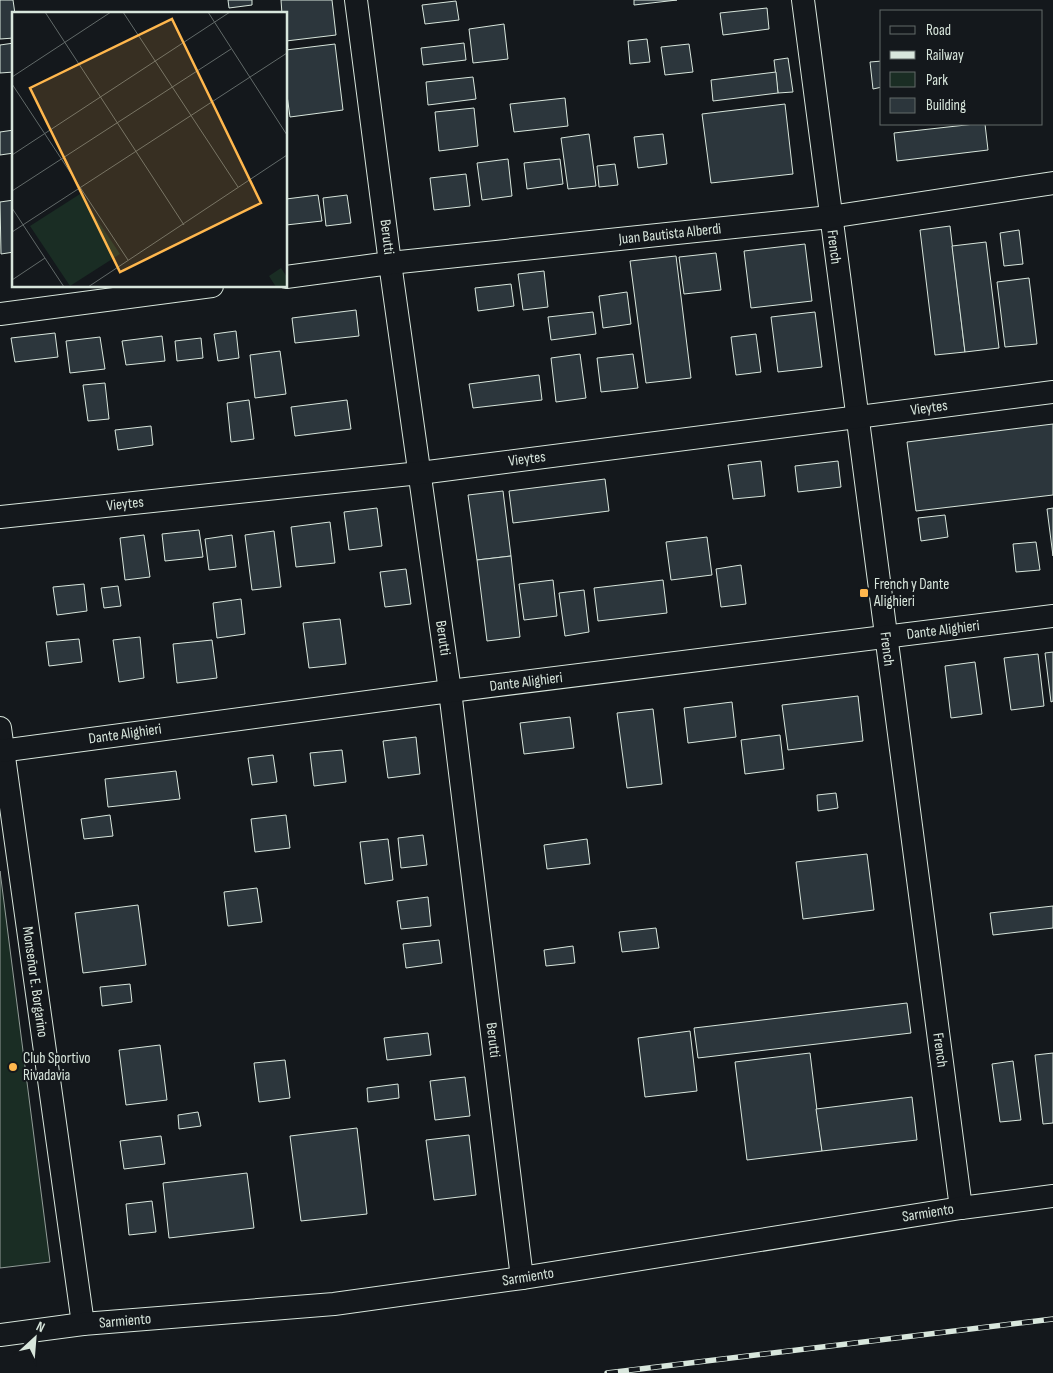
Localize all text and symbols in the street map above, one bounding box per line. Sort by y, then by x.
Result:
legend [880,10,1043,125]
inset map [12,12,288,288]
text: Road [926,21,951,40]
text: Railway [926,46,964,65]
text: Park [926,71,948,90]
text: Building [926,96,966,115]
street label: Berutti [375,218,399,256]
street label: Juan Bautista Alberdi [617,219,722,249]
street label: French [822,229,846,265]
street label: Vieytes [909,396,949,420]
street label: Vieytes [507,447,547,471]
street label: Vieytes [105,493,145,515]
place label: French y Dante Alighieri [873,575,949,611]
marker: French y Dante Alighieri [858,587,870,599]
street label: Dante Alighieri [905,616,981,644]
street label: Berutti [431,619,455,657]
street label: French [875,631,899,667]
street label: Dante Alighieri [488,668,564,696]
street label: Dante Alighieri [87,719,163,749]
street label: Monseñor E. Borgarino [18,925,52,1039]
street label: Berutti [481,1021,505,1059]
street label: French [928,1032,952,1068]
place label: Club Sportivo Rivadavia [23,1049,91,1085]
marker: Club Sportivo Rivadavia [7,1061,19,1073]
street label: Sarmiento [901,1200,955,1226]
street label: Sarmiento [501,1264,555,1290]
street label: Sarmiento [98,1309,152,1333]
north arrow [10,1313,60,1363]
text: N [33,1317,48,1336]

